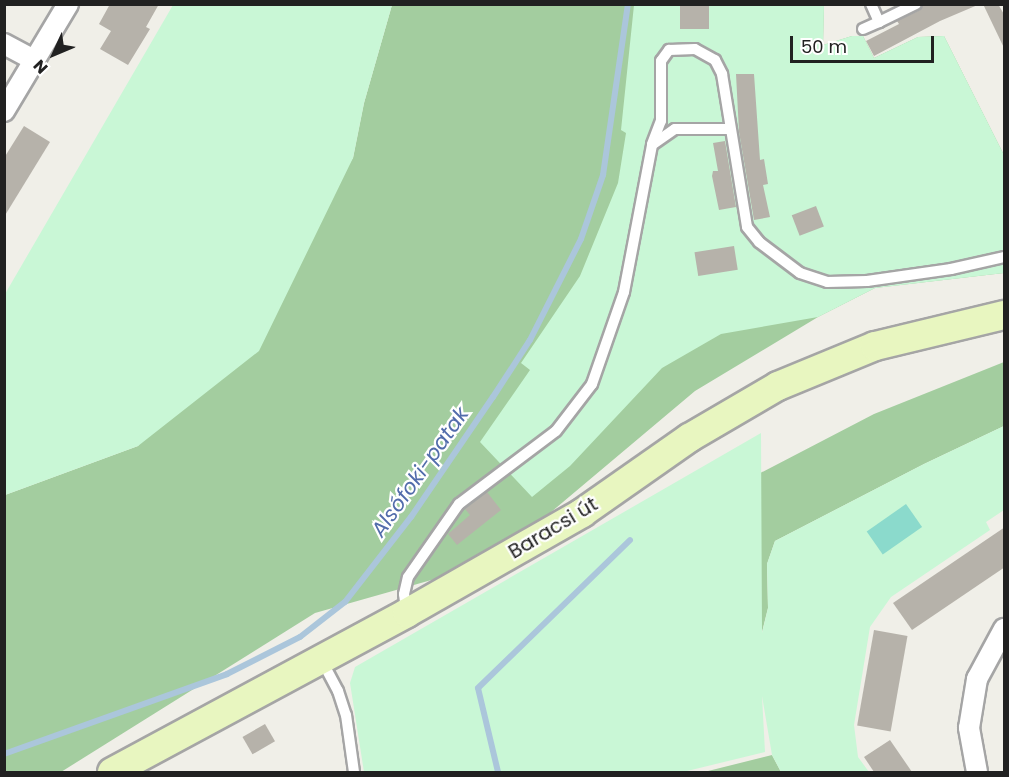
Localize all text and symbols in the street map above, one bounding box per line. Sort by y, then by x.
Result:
north arrow [24,24,84,84]
scale bar [793,24,937,62]
text: 50 m [801,34,847,59]
text: N [28,55,53,79]
water label: Alsófoki-patak [366,402,474,542]
street label: Baracsi út [504,492,602,564]

